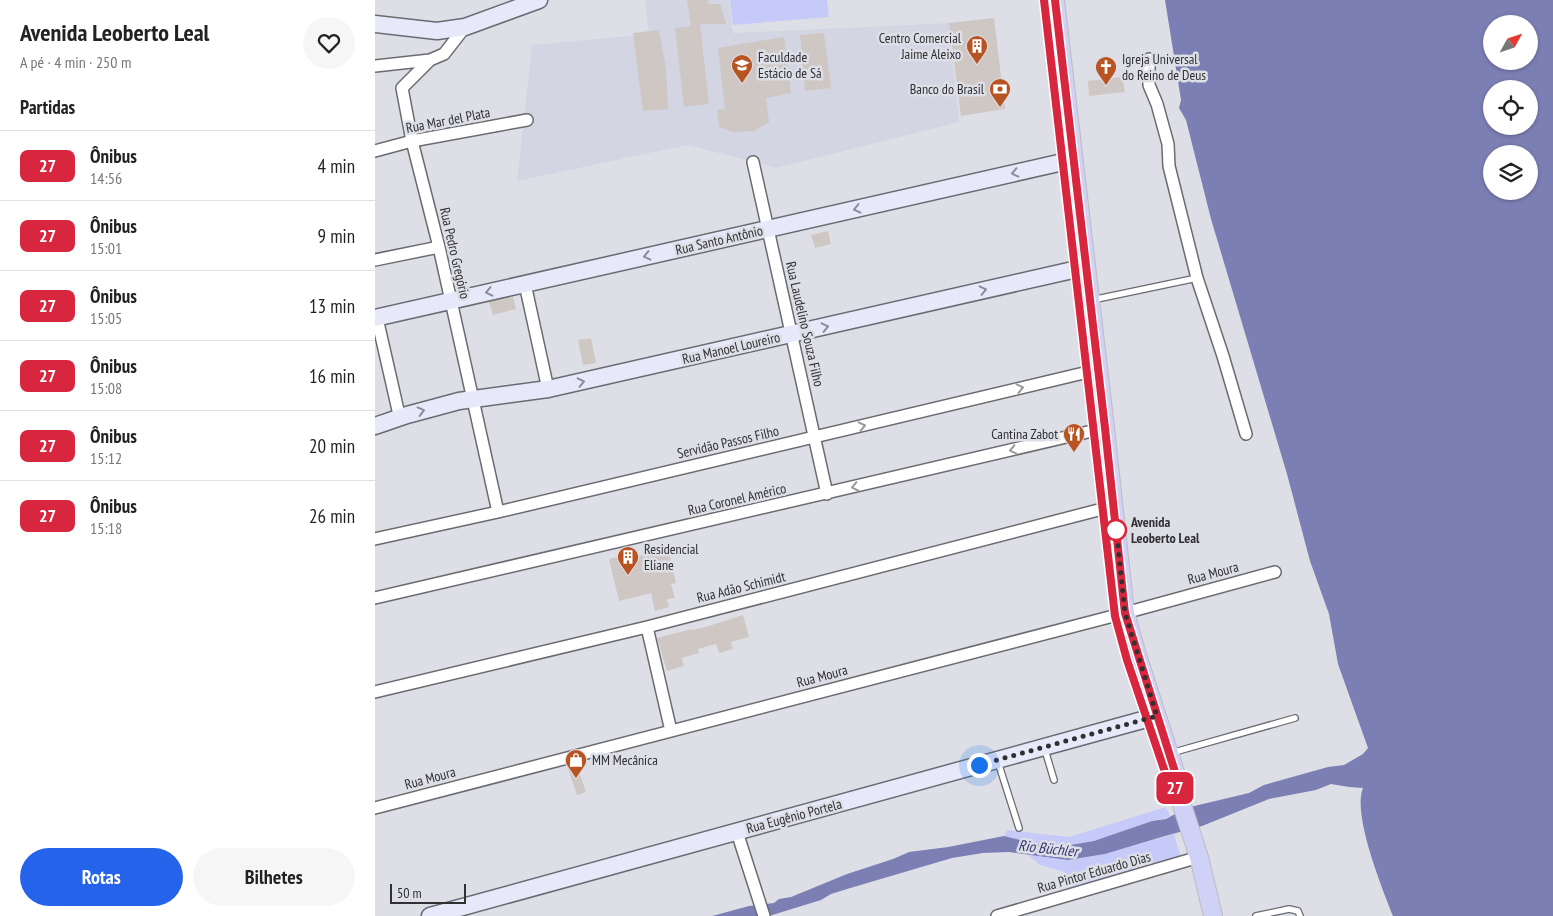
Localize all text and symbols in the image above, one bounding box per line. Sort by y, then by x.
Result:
north arrow [1483,15,1537,70]
map controls [1483,15,1538,200]
text: Avenida Leoberto Leal [20,17,209,48]
button: heart [303,17,355,69]
place label: Centro Comercial Jaime Aleixo [879,29,962,63]
building icon: Centro Comercial Jaime Aleixo [965,34,989,65]
place label: Faculdade Estácio de Sá [758,48,822,82]
place label: Igreja Universal do Reino de Deus [1122,50,1206,84]
text: A pé · 4 min · 250 m [20,52,131,72]
school or university icon: Faculdade Estácio de Sá [730,53,754,84]
church icon: Igreja Universal do Reino de Deus [1094,55,1118,86]
bank icon: Banco do Brasil [988,77,1012,108]
place label: Banco do Brasil [910,80,985,98]
button: locate [1483,80,1538,135]
text: Partidas [20,95,75,119]
street label: Rua Mar del Plata [404,103,492,137]
text: Ônibus [90,144,137,168]
button: layers [1483,145,1538,200]
text: 27 [39,154,56,177]
text: 4 min [318,154,355,178]
one-way arrow [1011,167,1020,178]
text: 14:56 [90,168,122,188]
one-way arrow [852,203,861,214]
street label: Rua Pedro Gregório [436,205,474,301]
text: Ônibus [90,214,137,238]
street label: Rua Santo Antônio [673,221,765,259]
text: 27 [39,224,56,247]
text: 9 min [318,224,355,248]
text: 15:01 [90,238,122,258]
one-way arrow [643,250,652,261]
street label: Rua Laudelino Souza Filho [782,260,828,388]
text: Ônibus [90,284,137,308]
one-way arrow [484,286,493,297]
one-way arrow [979,286,988,296]
text: 27 [39,294,56,317]
text: 13 min [309,294,355,318]
text: 15:05 [90,308,122,328]
one-way arrow [820,322,829,332]
street label: Rua Manoel Loureiro [680,328,782,368]
text: Ônibus [90,354,137,378]
text: 27 [39,364,56,387]
text: 16 min [309,364,355,388]
one-way arrow [576,377,585,388]
text: 15:08 [90,378,122,398]
one-way arrow [1016,383,1025,394]
one-way arrow [417,406,426,417]
one-way arrow [858,421,866,432]
street label: Servidão Passos Filho [675,422,781,462]
restaurant icon: Cantina Zabot [1062,422,1086,453]
text: Ônibus [90,424,137,448]
place label: Cantina Zabot [991,425,1058,443]
text: 27 [39,434,56,457]
text: 20 min [309,434,355,458]
one-way arrow [1009,444,1018,455]
text: 15:12 [90,448,122,468]
street label: Rua Coronel Américo [686,479,788,519]
one-way arrow [851,481,860,492]
text: Ônibus [90,494,137,518]
text: 27 [39,504,56,527]
text: 26 min [309,504,355,528]
place label: Avenida Leoberto Leal [1130,513,1200,547]
text: 15:18 [90,518,122,538]
marker: Avenida Leoberto Leal [1105,519,1127,541]
place label: Residencial Eliane [644,540,699,574]
building icon: Residencial Eliane [616,545,640,576]
street label: Rua Moura [1186,558,1240,588]
street label: Rua Adão Schimidt [695,567,787,607]
street label: Rua Moura [795,661,849,691]
shop icon: MM Mecânica [564,748,588,779]
place label: MM Mecânica [592,751,658,769]
your location [967,753,992,778]
street label: Rua Moura [403,763,457,793]
line badge: 27 [1153,772,1197,804]
text: 27 [1166,776,1184,799]
street label: Rua Eugênio Portela [744,795,844,837]
water label: Rio Büchler [1017,835,1080,861]
street label: Rua Pintor Eduardo Dias [1035,847,1153,897]
button: Rotas [20,848,183,906]
button: Bilhetes [193,848,355,906]
scale bar [390,881,466,904]
text: 50 m [397,884,422,902]

